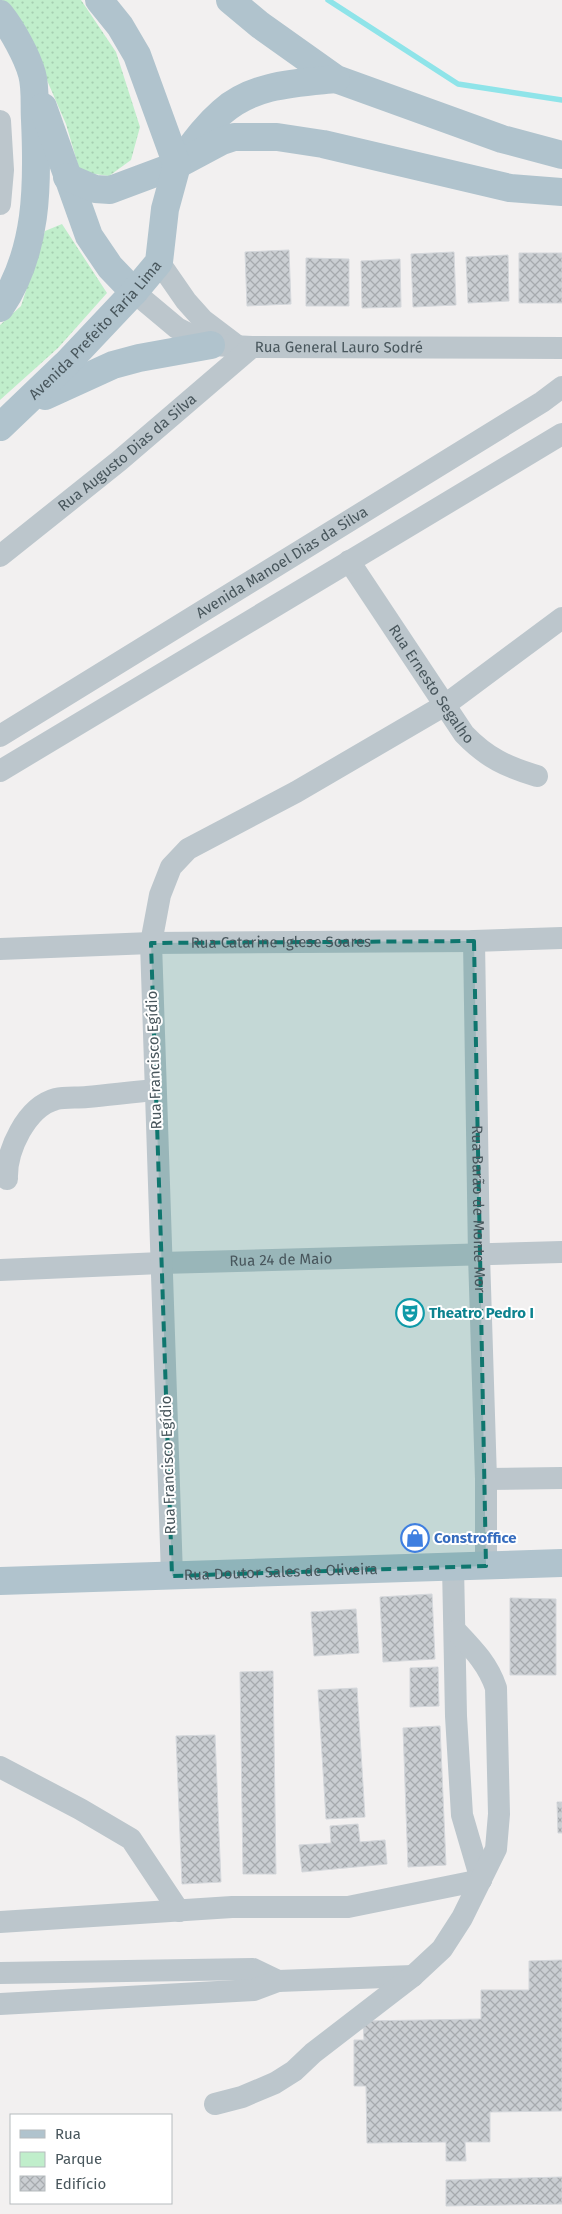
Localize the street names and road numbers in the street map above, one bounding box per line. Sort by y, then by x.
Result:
street label: Avenida Prefeito Faria Lima [25,257,165,404]
street label: Rua General Lauro Sodré [255,338,423,357]
street label: Rua Augusto Dias da Silva [54,390,200,515]
street label: Avenida Manoel Dias da Silva [193,503,371,622]
street label: Rua Ernesto Segalho [385,621,477,748]
street label: Rua Catarine Iglese Soares [191,933,371,952]
street label: Rua Francisco Egídio [143,990,165,1130]
street label: Rua Barão de Monte Mor [468,1125,489,1293]
street label: Rua 24 de Maio [229,1249,333,1270]
street label: Rua Francisco Egídio [157,1395,179,1535]
street label: Rua Doutor Sales de Oliveira [184,1560,378,1584]

